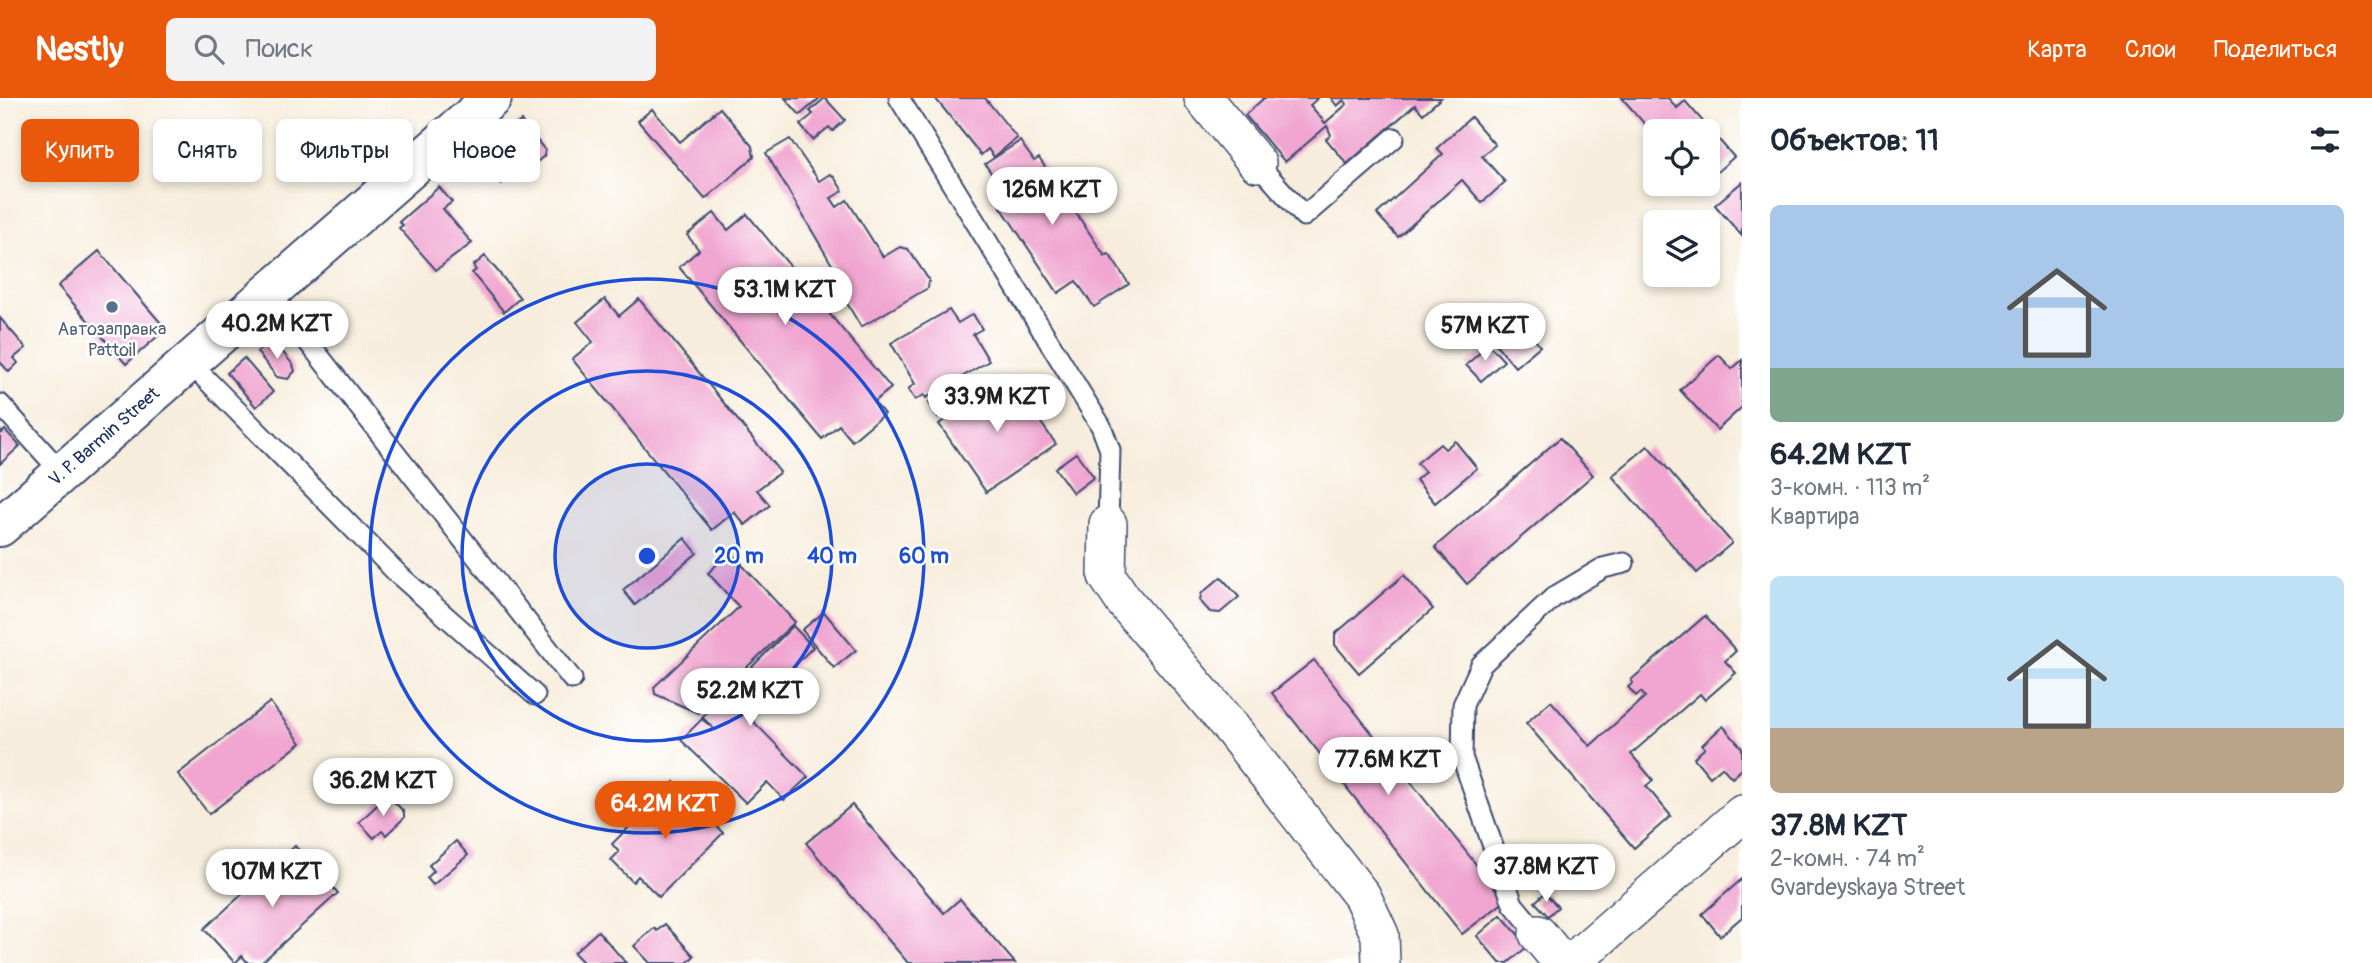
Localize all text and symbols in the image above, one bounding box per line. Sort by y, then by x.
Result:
search box [166,18,656,81]
text: Nestly [35,29,124,70]
icon: search [190,30,228,68]
text: Поиск [246,33,313,65]
text: Карта [2027,35,2087,64]
text: Слои [2125,35,2176,64]
text: Поделиться [2214,35,2337,64]
chip: Купить [21,119,139,182]
chip: Снять [153,119,262,182]
chip: Фильтры [276,119,413,182]
chip: Новое [427,119,540,182]
map controls [1643,119,1720,287]
button: locate [1643,119,1720,196]
icon: filters [2306,121,2344,159]
text: Объектов: 11 [1770,122,1939,159]
pin: 126M KZT [980,167,1124,227]
text: 126M KZT [1002,175,1102,204]
button: layers [1643,210,1720,287]
icon: home [1994,250,2120,376]
pin: 53.1M KZT [705,268,865,327]
text: 53.1M KZT [733,275,837,304]
marker: Автозаправка Pattoil [104,299,120,315]
pin: 40.2M KZT [197,302,357,361]
pin: 57M KZT [1420,303,1550,363]
text: 40.2M KZT [222,309,332,338]
text: 57M KZT [1441,311,1529,340]
place label: Автозаправка Pattoil [58,318,166,362]
pin: 33.9M KZT [917,374,1077,434]
street label: V. P. Barmin Street [44,381,165,491]
text: 33.9M KZT [944,382,1050,411]
text: 64.2M KZT [1770,436,1912,473]
text: 3-комн. · 113 m² [1770,473,1930,502]
text: Квартира [1770,502,1859,531]
text: 20 m [714,543,764,570]
text: 40 m [807,543,857,570]
text: 60 m [899,543,949,570]
centre of rings [635,544,659,568]
icon: home [1994,621,2120,747]
pin: 52.2M KZT [670,668,830,728]
text: 52.2M KZT [696,676,804,705]
pin: 77.6M KZT [1308,738,1468,797]
text: 77.6M KZT [1335,745,1441,774]
pin: 36.2M KZT [303,758,463,818]
text: 36.2M KZT [329,766,437,795]
pin: 64.2M KZT [585,782,745,841]
text: 64.2M KZT [611,789,719,818]
text: 37.8M KZT [1770,807,1908,844]
pin: 37.8M KZT [1466,844,1626,904]
text: 2-комн. · 74 m² [1770,844,1925,873]
pin: 107M KZT [200,850,344,909]
text: 37.8M KZT [1493,852,1599,881]
text: 107M KZT [222,857,322,886]
text: Gvardeyskaya Street [1770,873,1965,902]

